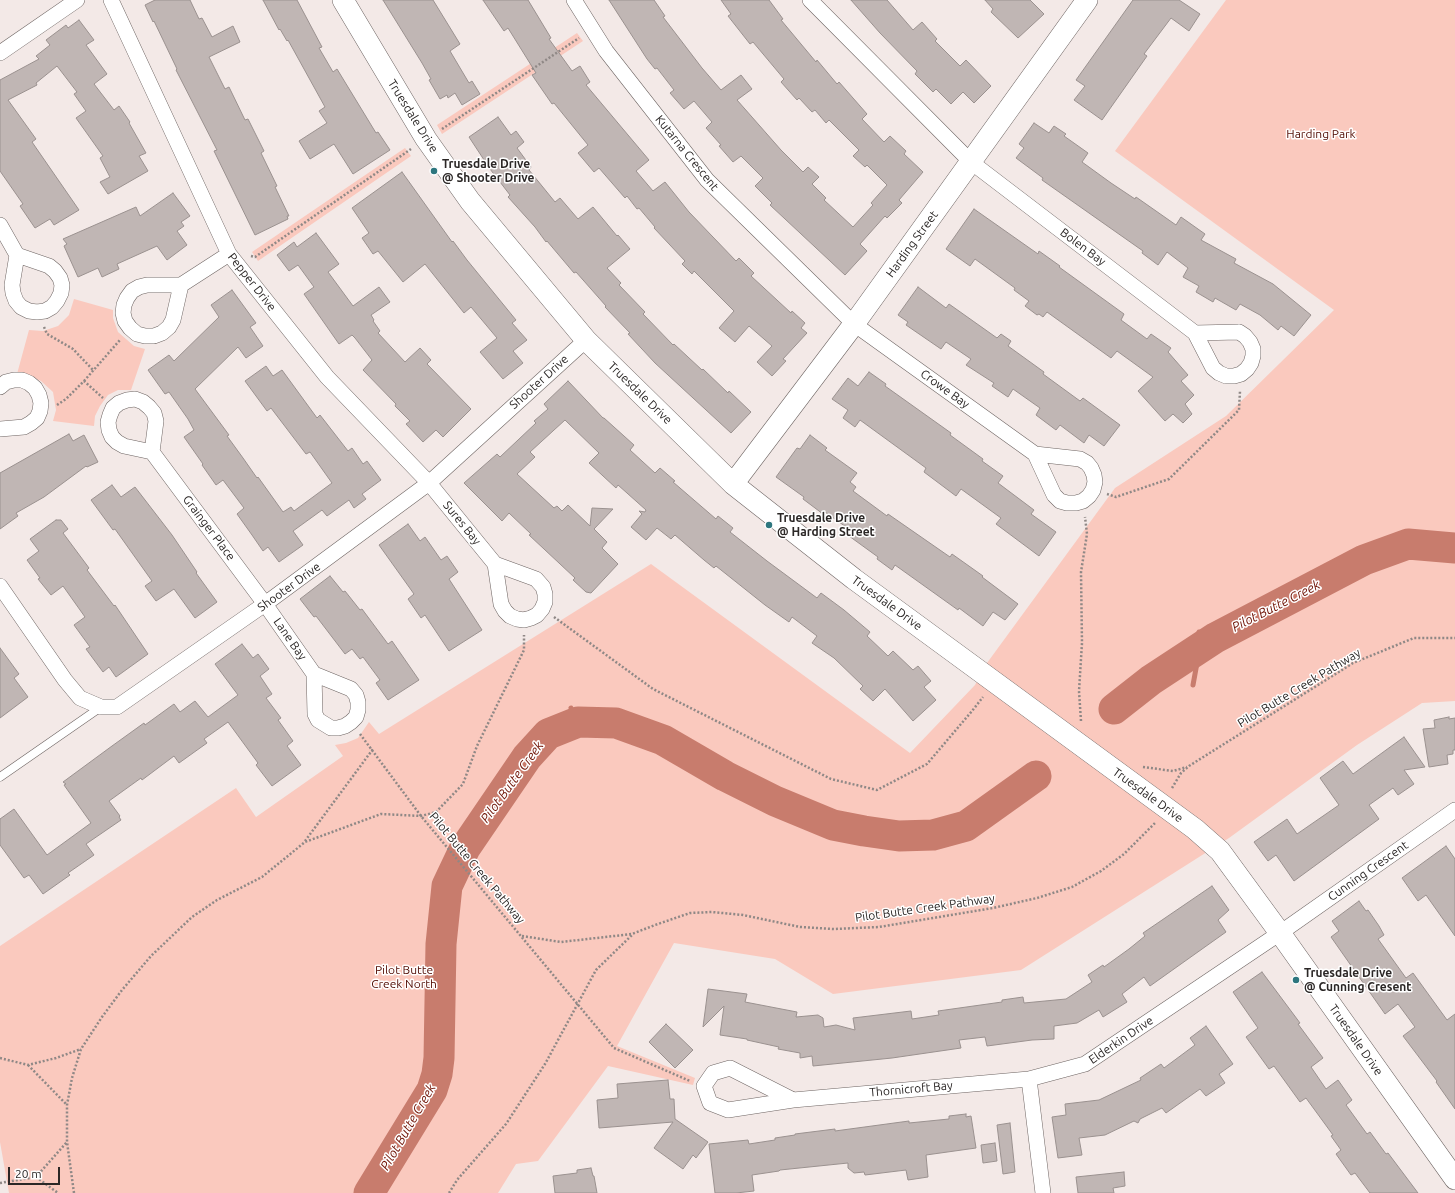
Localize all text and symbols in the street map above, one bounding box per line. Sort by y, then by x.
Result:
street label: Truesdale Drive [385,77,441,155]
street label: Kutarna Crescent [652,112,722,194]
park label: Harding Park [1286,127,1356,141]
place label: Truesdale Drive @ Shooter Drive [442,157,534,185]
marker: Truesdale Drive @ Shooter Drive [429,166,439,176]
street label: Harding Street [883,208,941,280]
street label: Bolen Bay [1057,225,1109,269]
street label: Pepper Drive [225,250,279,314]
street label: Shooter Drive [507,352,571,412]
street label: Truesdale Drive [605,359,675,427]
street label: Crowe Bay [918,366,972,412]
street label: Grainger Place [180,493,238,563]
street label: Sures Bay [440,498,484,548]
place label: Truesdale Drive @ Harding Street [777,511,875,539]
marker: Truesdale Drive @ Harding Street [764,520,774,530]
street label: Shooter Drive [255,559,323,615]
street label: Truesdale Drive [849,573,925,633]
water label: Pilot Butte Creek [1229,577,1323,635]
street label: Lane Bay [270,615,310,663]
street label: Pilot Butte Creek Pathway [1235,646,1363,730]
water label: Pilot Butte Creek [477,738,547,826]
street label: Truesdale Drive [1110,765,1186,825]
street label: Pilot Butte Creek Pathway [426,809,528,927]
street label: Cunning Crescent [1325,838,1411,904]
street label: Pilot Butte Creek Pathway [854,891,996,925]
park label: Pilot Butte Creek North [371,963,437,991]
place label: Truesdale Drive @ Cunning Cresent [1304,966,1411,994]
marker: Truesdale Drive @ Cunning Cresent [1291,975,1301,985]
street label: Truesdale Drive [1326,1002,1386,1078]
street label: Elderkin Drive [1086,1013,1156,1067]
street label: Thornicroft Bay [869,1078,953,1100]
water label: Pilot Butte Creek [377,1081,439,1173]
scale bar [10,1159,62,1185]
text: 20 m [15,1167,42,1180]

